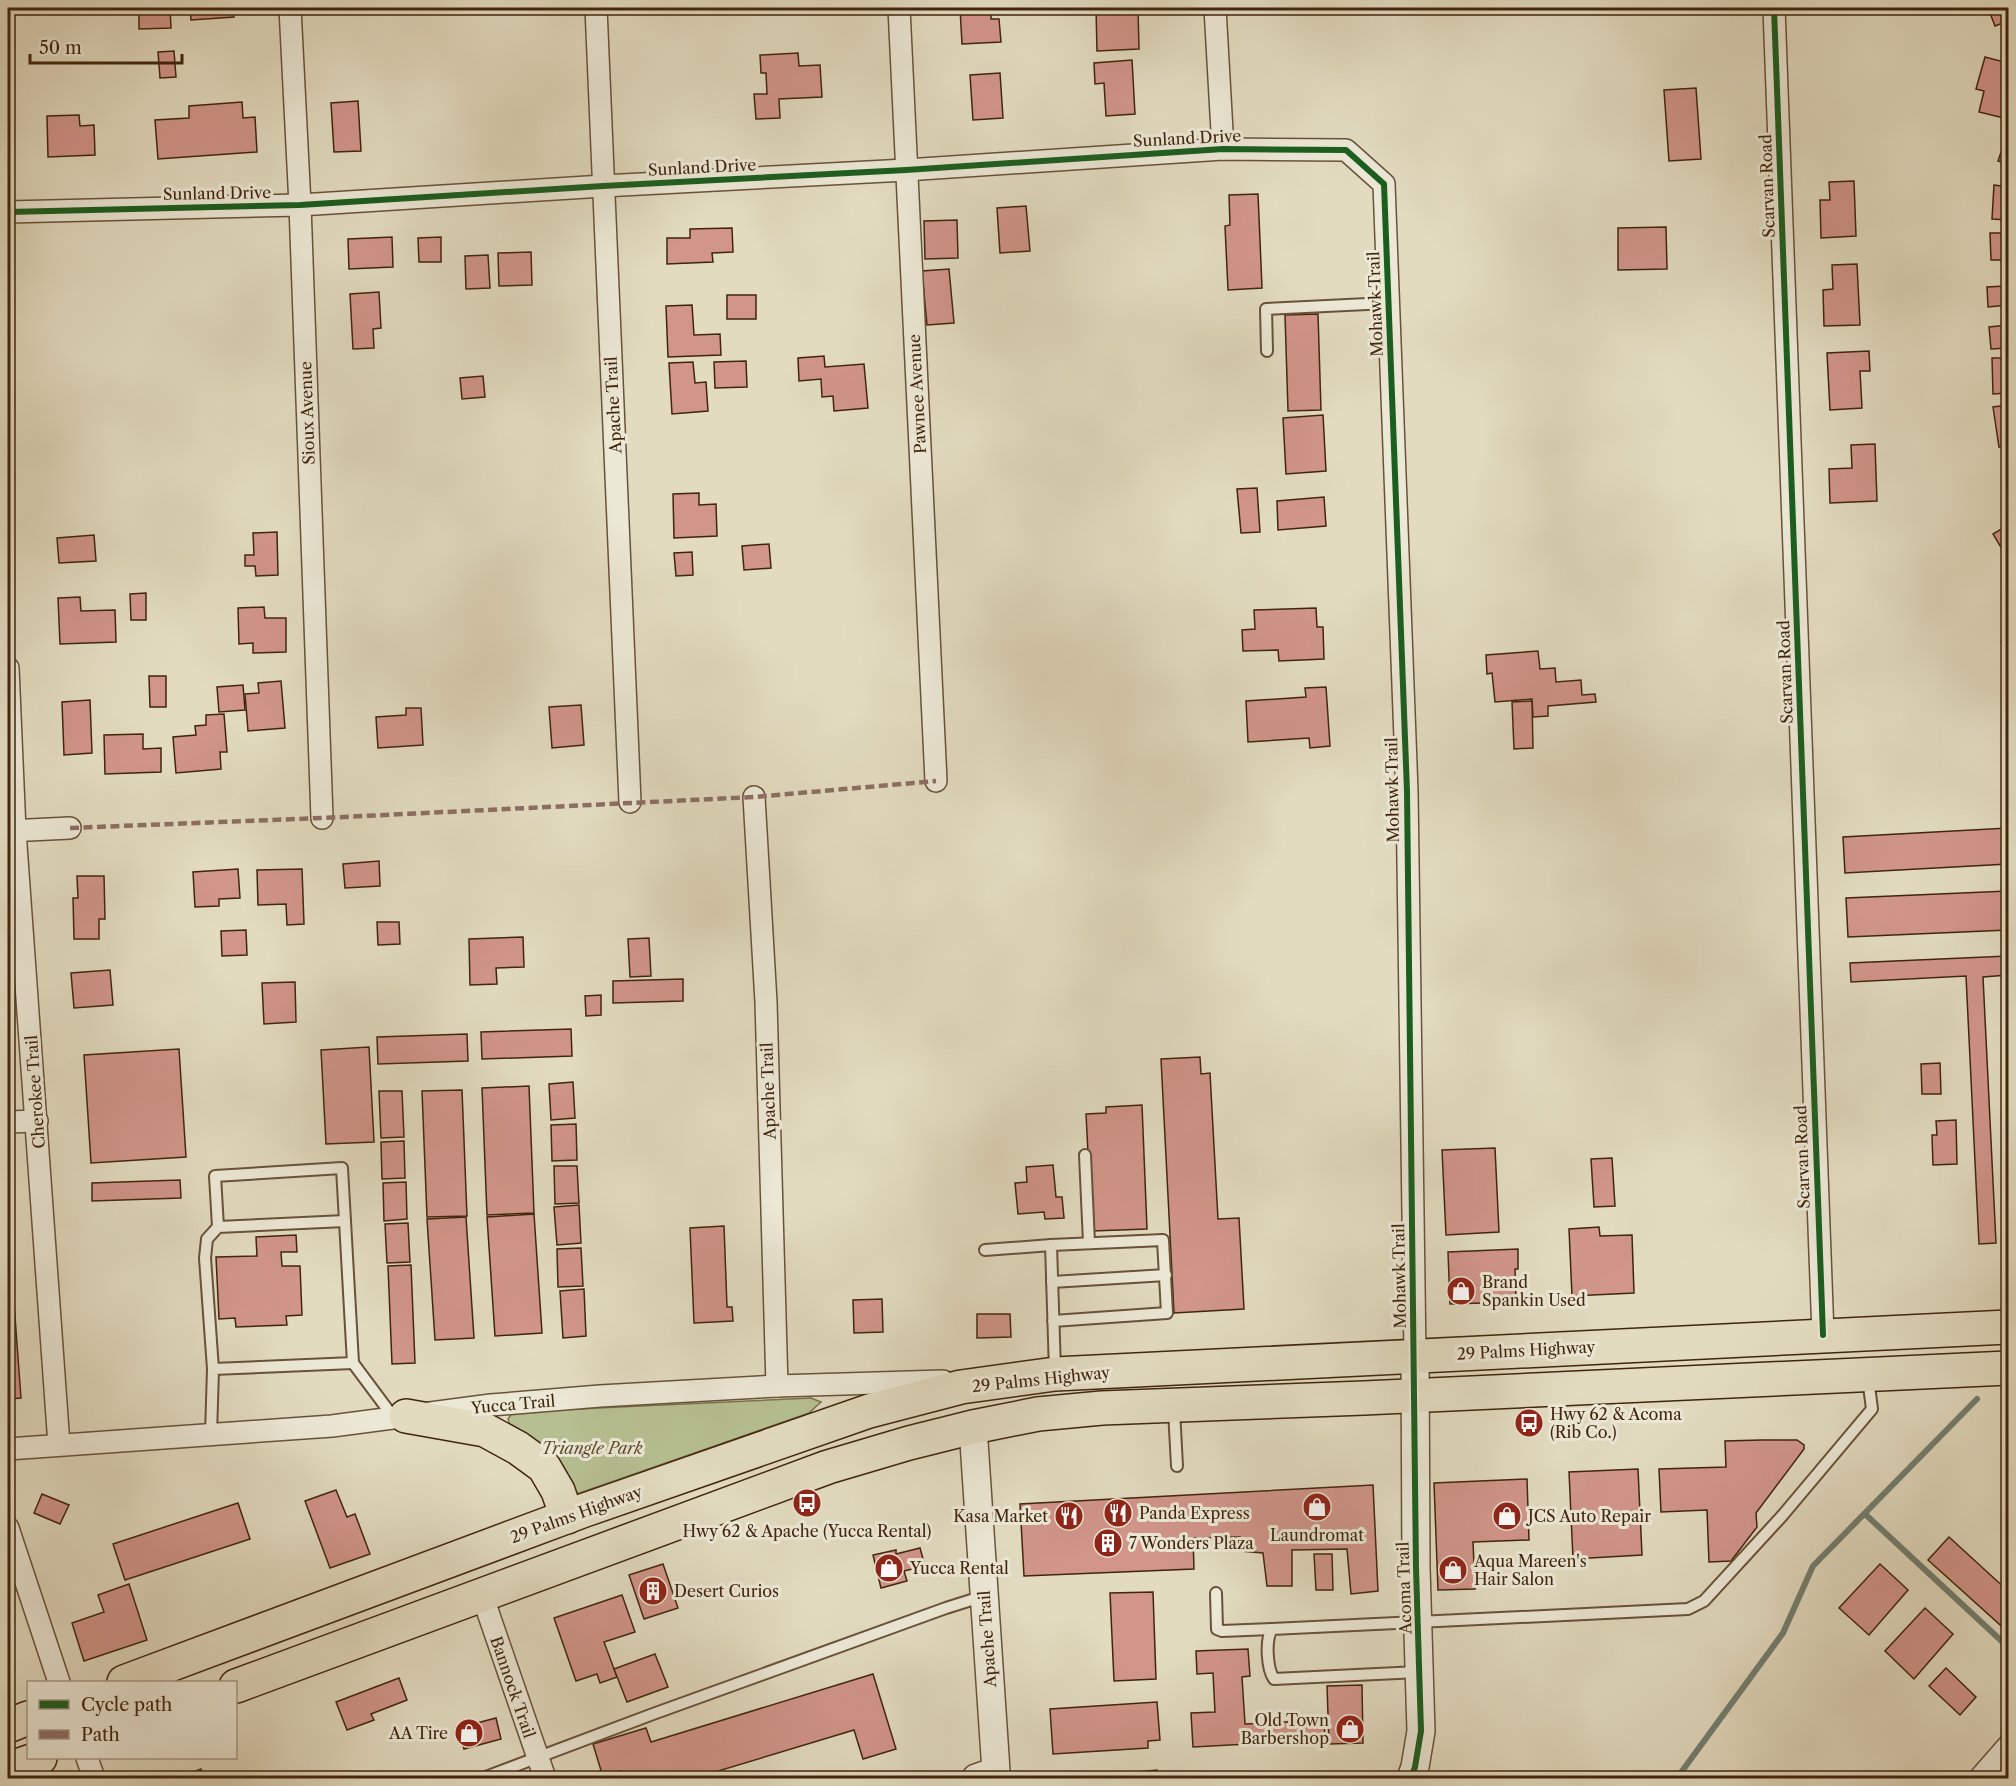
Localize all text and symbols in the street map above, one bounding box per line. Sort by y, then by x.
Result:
scale bar [30,27,182,65]
text: 50 m [39,37,82,59]
street label: Sunland Drive [1132,125,1242,151]
street label: Scarvan Road [1755,134,1779,238]
street label: Sunland Drive [647,154,757,180]
street label: Sunland Drive [163,182,271,204]
street label: Mohawk Trail [1363,251,1387,357]
street label: Pawnee Avenue [904,334,930,454]
street label: Apache Trail [600,356,626,455]
street label: Sioux Avenue [295,361,319,465]
street label: Scarvan Road [1773,620,1797,724]
street label: Mohawk Trail [1381,737,1403,843]
street label: Cherokee Trail [21,1034,49,1149]
street label: Apache Trail [756,1042,780,1141]
street label: Scarvan Road [1790,1105,1814,1209]
street label: Mohawk Trail [1388,1223,1410,1329]
place label: Brand Spankin Used [1482,1272,1586,1310]
shop icon: Brand Spankin Used [1445,1275,1477,1307]
street label: 29 Palms Highway [1456,1336,1597,1364]
street label: 29 Palms Highway [971,1362,1112,1396]
street label: Yucca Trail [469,1390,556,1418]
place label: Hwy 62 & Acoma (Rib Co.) [1550,1404,1682,1442]
bus stop icon: Hwy 62 & Acoma (Rib Co.) [1513,1407,1545,1439]
park label: Triangle Park [541,1438,643,1458]
street label: 29 Palms Highway [507,1480,646,1547]
bus stop icon: Hwy 62 & Apache (Yucca Rental) [791,1487,823,1519]
shop icon: Laundromat [1301,1491,1333,1523]
restaurant icon: Panda Express [1102,1497,1134,1529]
restaurant icon: Kasa Market [1053,1500,1085,1532]
shop icon: JCS Auto Repair [1491,1500,1523,1532]
place label: Panda Express [1139,1503,1250,1523]
place label: Kasa Market [953,1506,1048,1526]
place label: JCS Auto Repair [1525,1506,1651,1526]
place label: Hwy 62 & Apache (Yucca Rental) [683,1521,932,1541]
place label: Laundromat [1270,1525,1364,1545]
building icon: 7 Wonders Plaza [1092,1527,1124,1559]
place label: 7 Wonders Plaza [1129,1533,1254,1553]
street label: Acoma Trail [1392,1541,1416,1636]
place label: Aqua Mareen's Hair Salon [1473,1551,1587,1589]
shop icon: Yucca Rental [873,1552,905,1584]
shop icon: Aqua Mareen's Hair Salon [1437,1554,1469,1586]
place label: Yucca Rental [909,1558,1009,1578]
building icon: Desert Curios [637,1575,669,1607]
place label: Desert Curios [674,1581,779,1601]
street label: Apache Trail [974,1590,1000,1689]
street label: Bannock Trail [486,1633,540,1741]
legend [27,1681,237,1759]
text: Cycle path [81,1694,172,1716]
place label: Old Town Barbershop [1241,1710,1329,1748]
shop icon: Old Town Barbershop [1334,1713,1366,1745]
shop icon: AA Tire [453,1717,485,1749]
place label: AA Tire [388,1723,448,1743]
text: Path [81,1724,120,1746]

